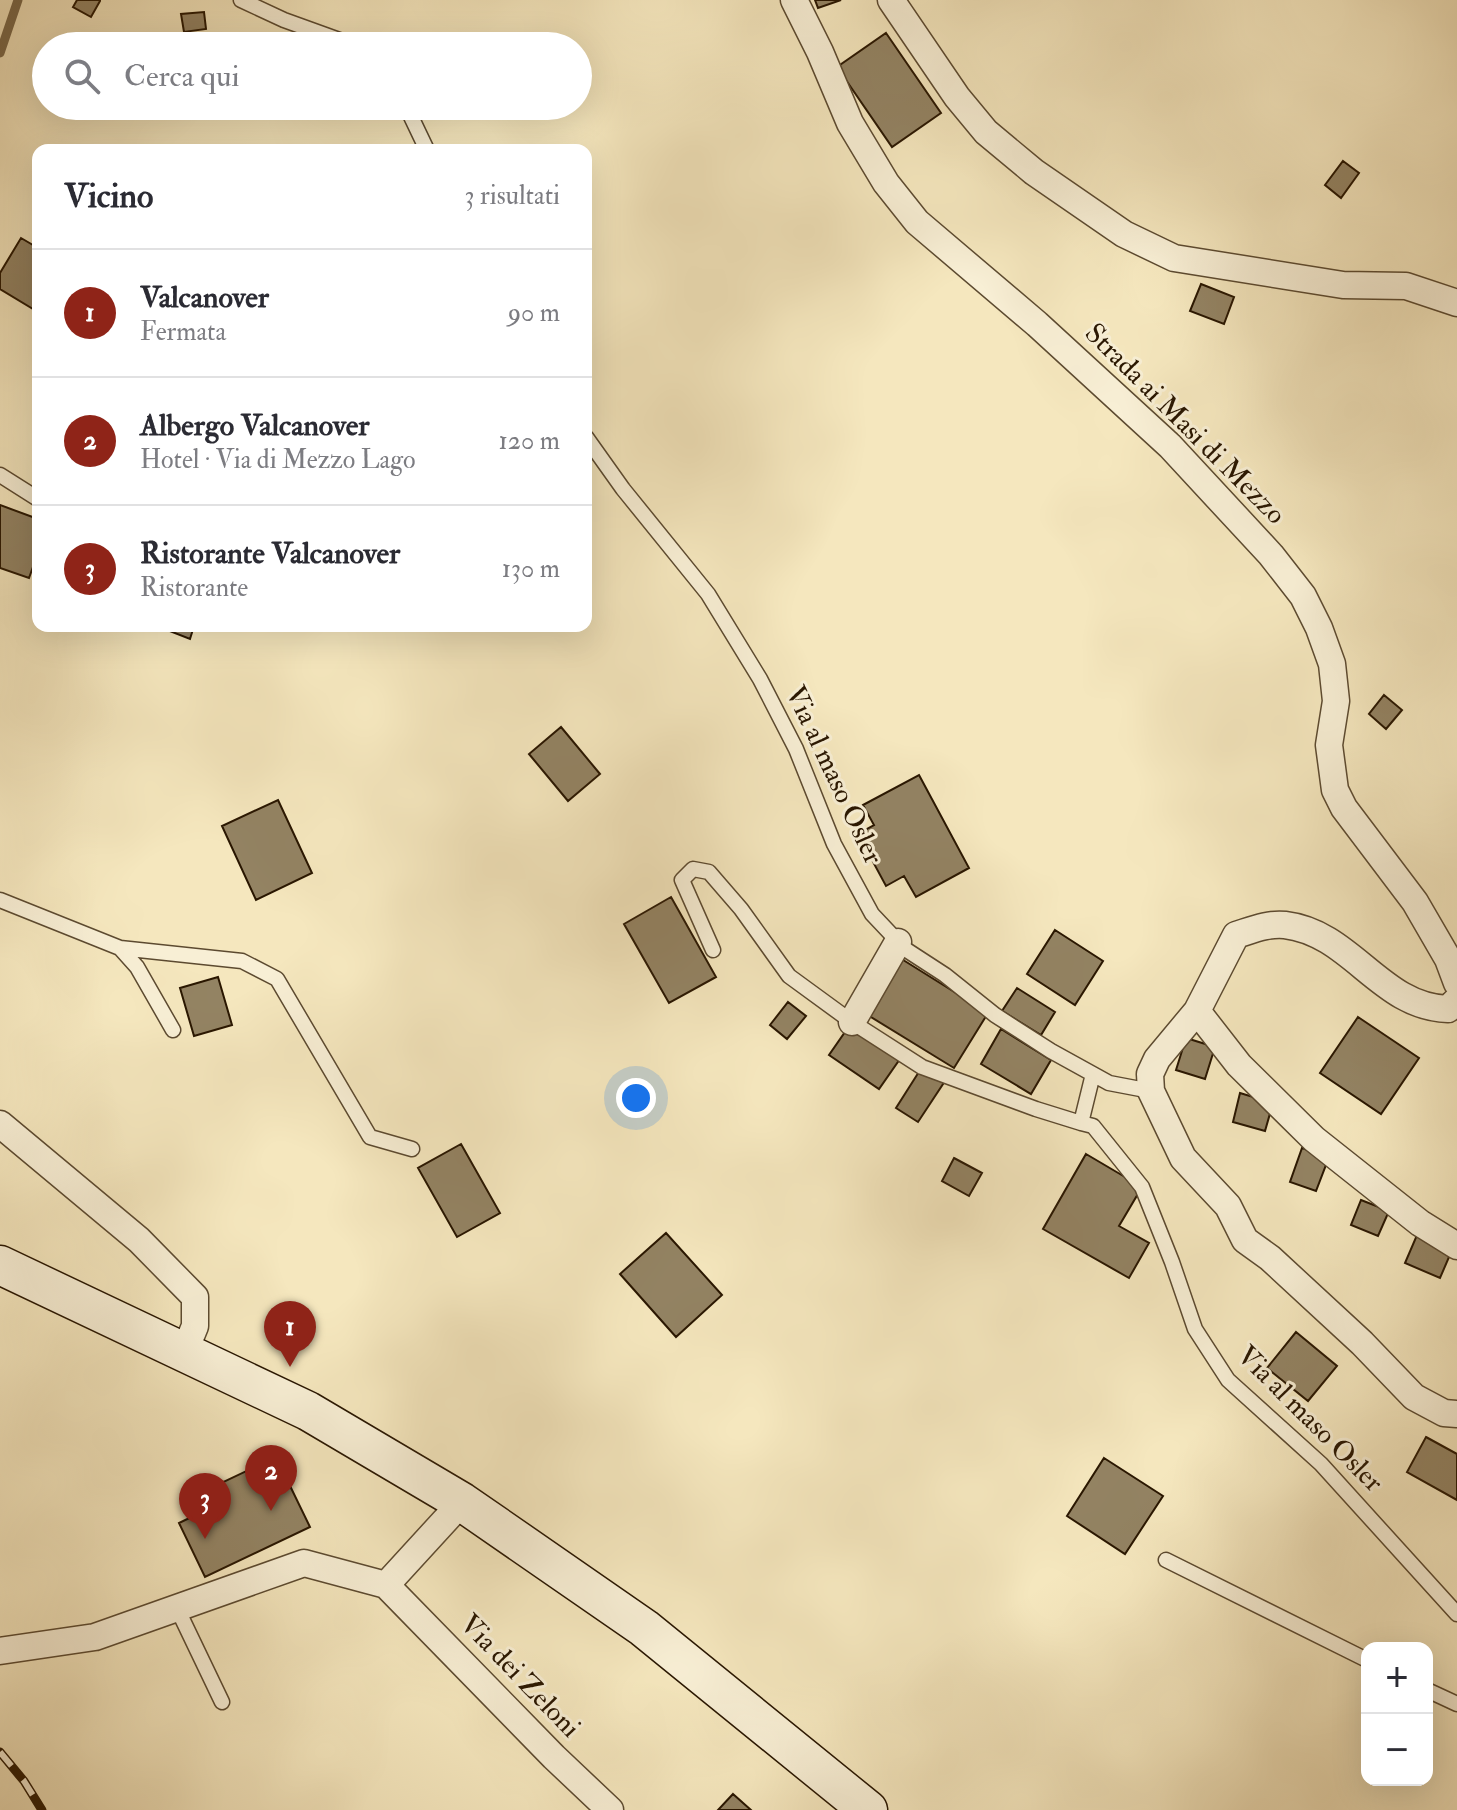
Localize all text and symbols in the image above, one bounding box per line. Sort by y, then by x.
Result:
search box [32,32,592,120]
icon: search [60,54,104,98]
text: Cerca qui [124,58,240,95]
text: Vicino [64,175,153,218]
text: 3 risultati [465,180,560,212]
text: Valcanover [140,279,269,316]
text: 1 [85,297,95,329]
text: 90 m [508,297,560,329]
text: Fermata [140,316,226,348]
street label: Strada ai Masi di Mezzo [1077,316,1293,532]
text: Albergo Valcanover [140,407,369,444]
text: 2 [83,425,97,457]
text: 120 m [499,425,560,457]
text: Hotel · Via di Mezzo Lago [140,444,416,476]
text: Ristorante Valcanover [140,535,400,572]
text: 3 [85,553,95,585]
text: 130 m [502,553,560,585]
text: Ristorante [140,572,248,604]
street label: Via al maso Osler [777,680,891,870]
your location [616,1078,656,1118]
pin: 1 [264,1301,316,1367]
street label: Via al maso Osler [1229,1338,1391,1500]
pin: 2 [245,1445,297,1511]
pin: 3 [179,1473,231,1539]
street label: Via dei Zeloni [452,1607,588,1745]
map controls [1361,1642,1433,1786]
button: + [1361,1642,1433,1714]
button: − [1361,1714,1433,1786]

